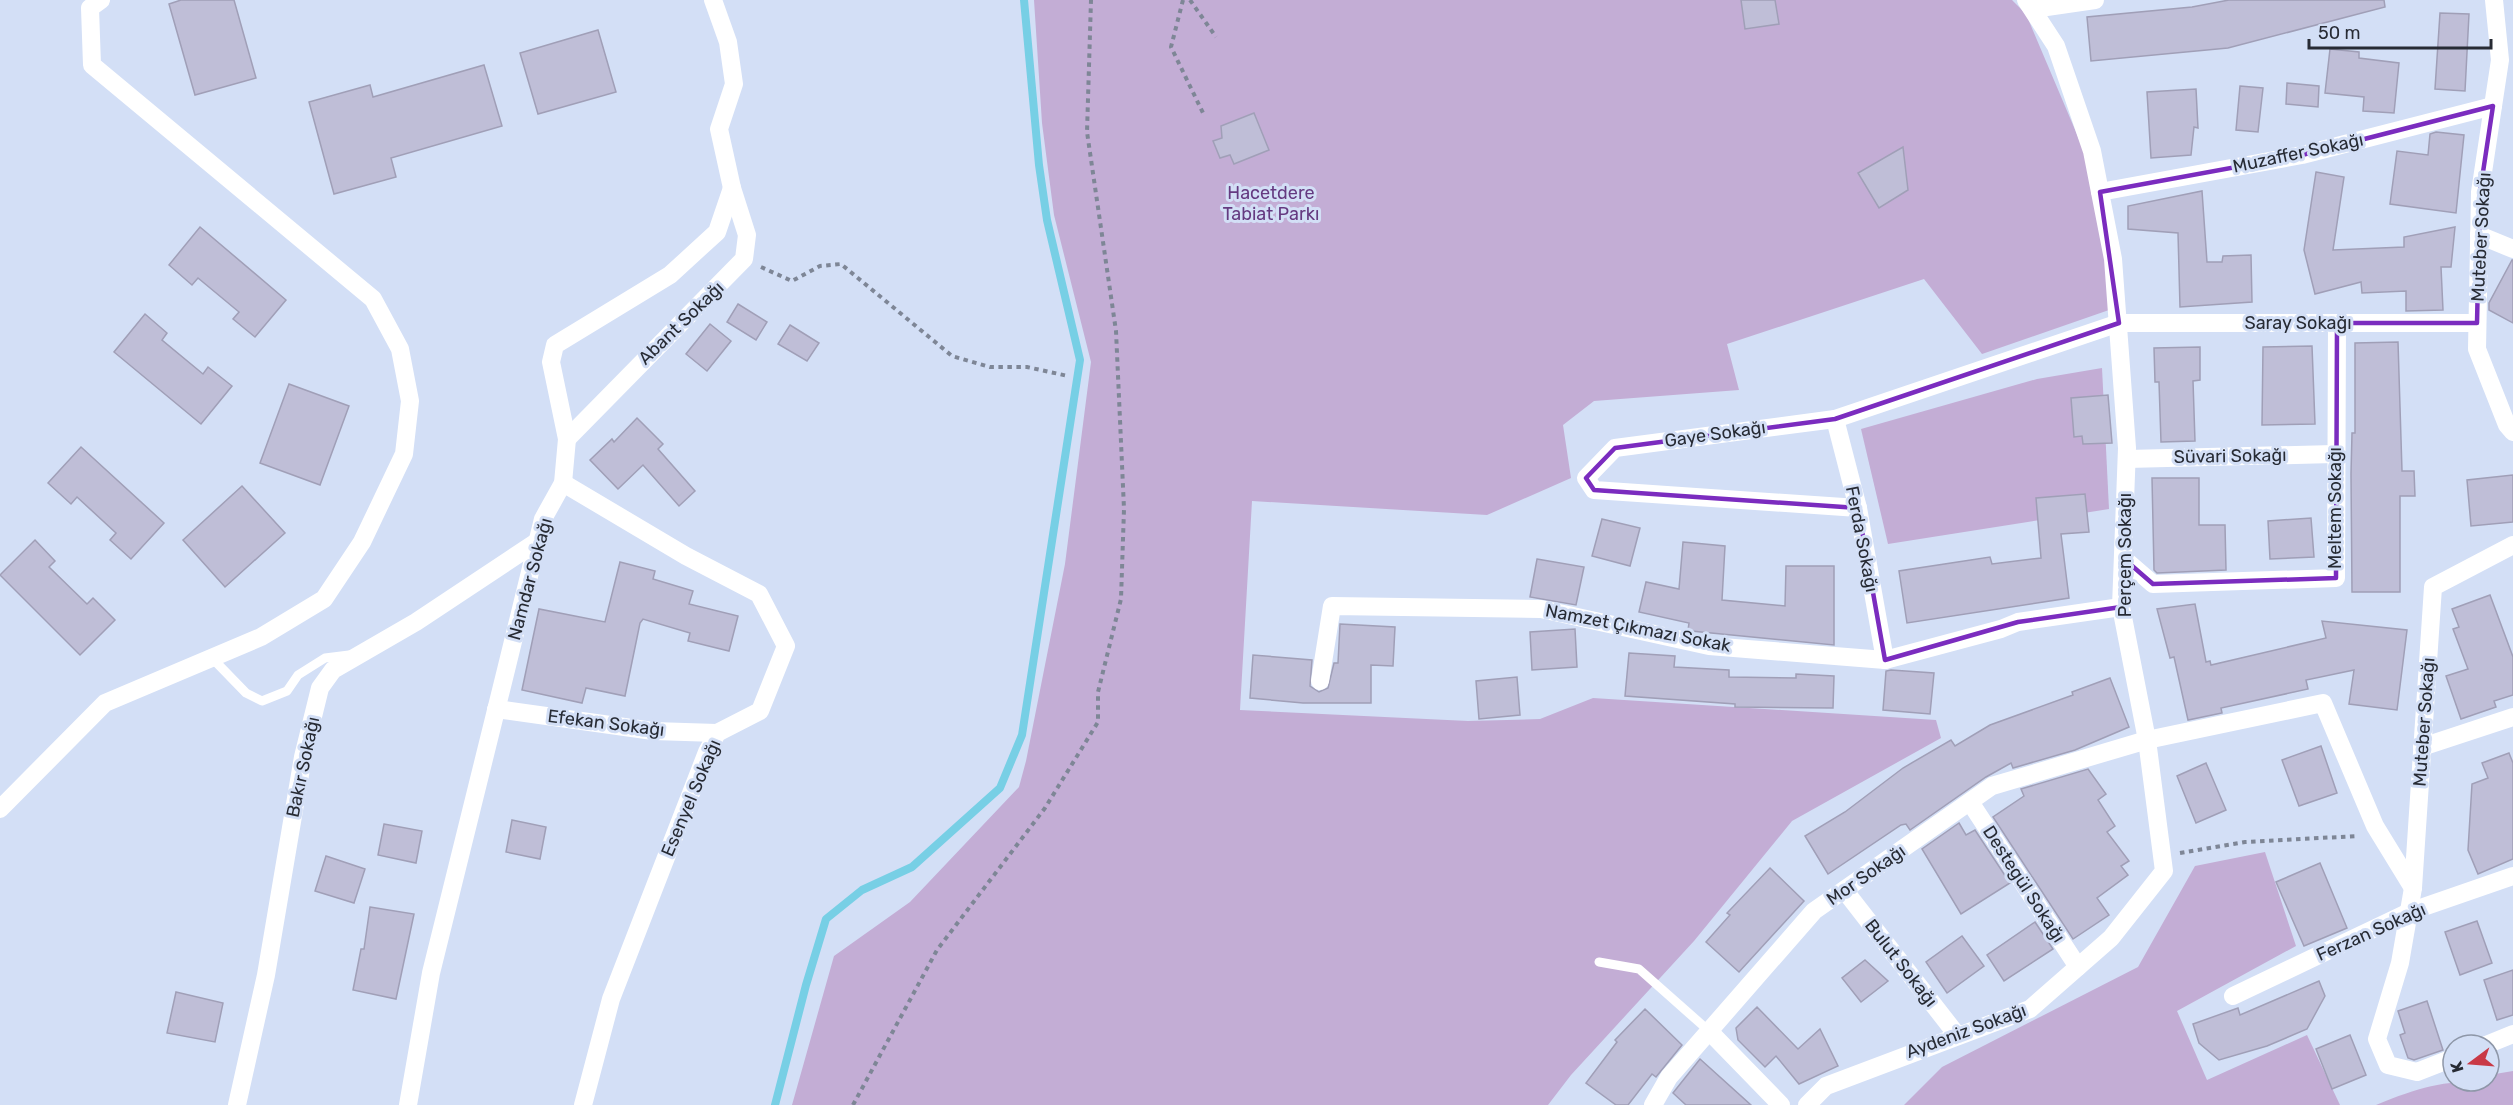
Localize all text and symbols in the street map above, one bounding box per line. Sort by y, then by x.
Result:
scale bar [2309,12,2490,50]
text: 50 m [2318,22,2361,44]
street label: Muzaffer Sokağı [2231,128,2365,178]
street label: Muteber Sokağı [2467,172,2495,302]
park label: Hacetdere Tabiat Parkı [1223,182,1319,225]
street label: Abant Sokağı [634,277,728,369]
street label: Saray Sokağı [2244,312,2352,334]
street label: Gaye Sokağı [1663,416,1767,452]
street label: Süvari Sokağı [2173,444,2287,468]
street label: Meltem Sokağı [2324,447,2346,569]
street label: Ferda Sokağı [1841,484,1883,594]
street label: Perçem Sokağı [2114,493,2136,617]
street label: Namdar Sokağı [503,515,557,643]
street label: Namzet Çıkmazı Sokak [1543,599,1733,657]
street label: Muteber Sokağı [2409,657,2439,787]
street label: Efekan Sokağı [546,705,666,741]
street label: Bakır Sokağı [282,715,324,819]
street label: Esenyel Sokağı [656,736,726,860]
street label: Destegül Sokağı [1978,821,2070,947]
street label: Mor Sokağı [1822,840,1910,910]
street label: Ferzan Sokağı [2313,898,2429,966]
street label: Bulut Sokağı [1860,915,1942,1011]
street label: Aydeniz Sokağı [1903,999,2029,1063]
north arrow [2441,1033,2501,1093]
text: K [2446,1059,2468,1075]

